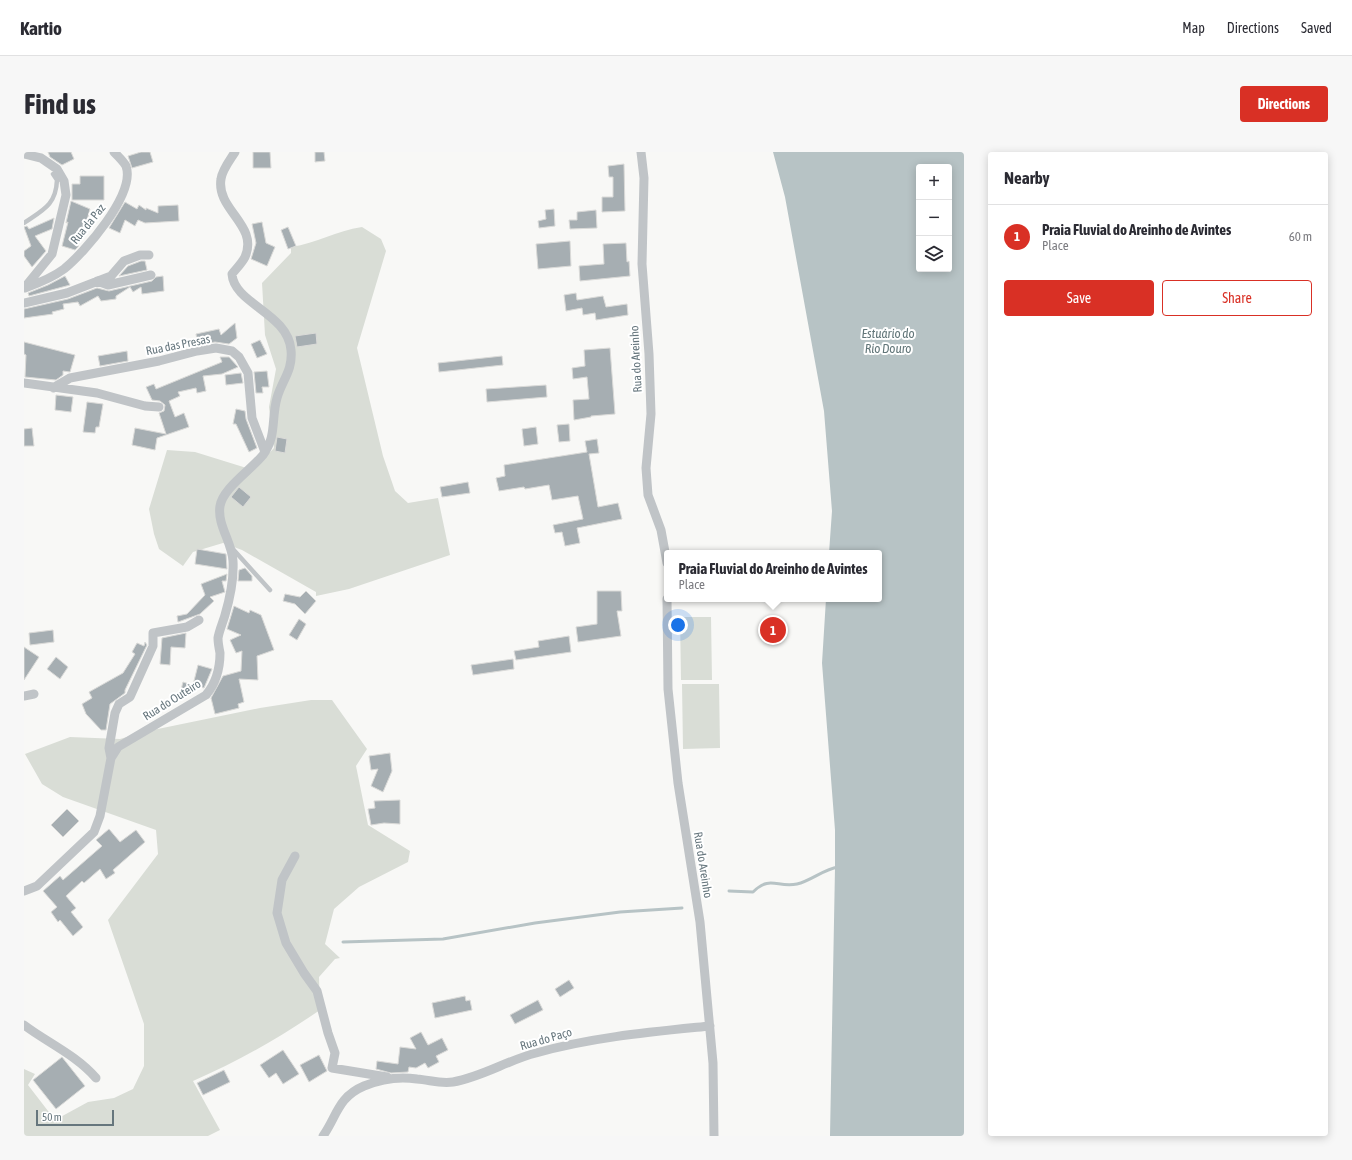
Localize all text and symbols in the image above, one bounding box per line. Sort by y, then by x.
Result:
text: Kartio [20,17,62,39]
text: Map [1182,20,1205,36]
text: Directions [1227,20,1279,36]
text: Saved [1301,20,1332,36]
button: Directions [1240,86,1328,122]
text: Find us [24,88,96,120]
map controls [916,164,952,272]
button: + [916,164,952,200]
text: Nearby [1004,168,1050,188]
button: − [916,200,952,236]
street label: Rua da Paz [68,201,109,247]
text: Praia Fluvial do Areinho de Avintes [1042,221,1231,238]
text: 1 [1014,229,1020,244]
text: 60 m [1289,229,1312,244]
button: layers [916,236,952,272]
text: Place [1042,238,1069,253]
button: Save [1004,280,1154,316]
button: Share [1162,280,1312,316]
street label: Rua do Areinho [627,325,645,393]
water label: Estuário do Rio Douro [861,326,915,356]
street label: Rua das Presas [145,332,211,358]
popup [664,550,882,602]
text: Praia Fluvial do Areinho de Avintes [678,560,868,577]
text: Place [678,577,705,592]
your location [668,615,688,635]
pin: 1 [760,615,786,645]
street label: Rua do Outeiro [141,677,204,723]
street label: Rua do Areinho [691,831,715,899]
street label: Rua do Paço [518,1025,574,1053]
scale bar [36,1108,114,1127]
text: 50 m [42,1111,62,1123]

